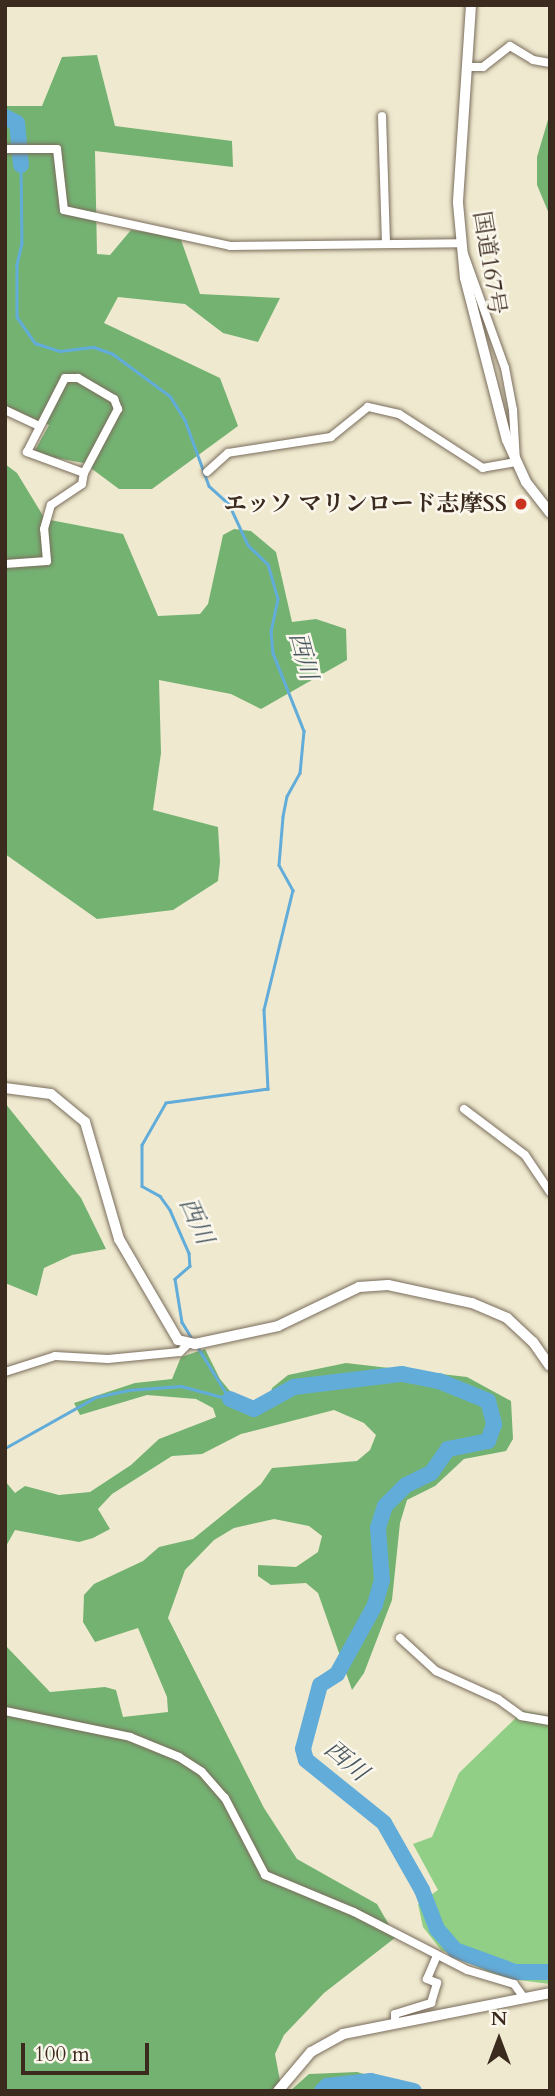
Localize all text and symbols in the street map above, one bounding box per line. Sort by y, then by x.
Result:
street label: 国道167号 [467,209,511,317]
place label: エッソ マリンロード志摩SS [223,490,507,518]
marker: エッソ マリンロード志摩SS [513,496,529,512]
water label: 西川 [283,629,323,683]
water label: 西川 [173,1193,219,1249]
water label: 西川 [318,1735,374,1787]
north arrow [464,2005,534,2075]
text: N [491,2006,507,2032]
scale bar [24,2030,152,2074]
text: 100 m [34,2040,90,2069]

